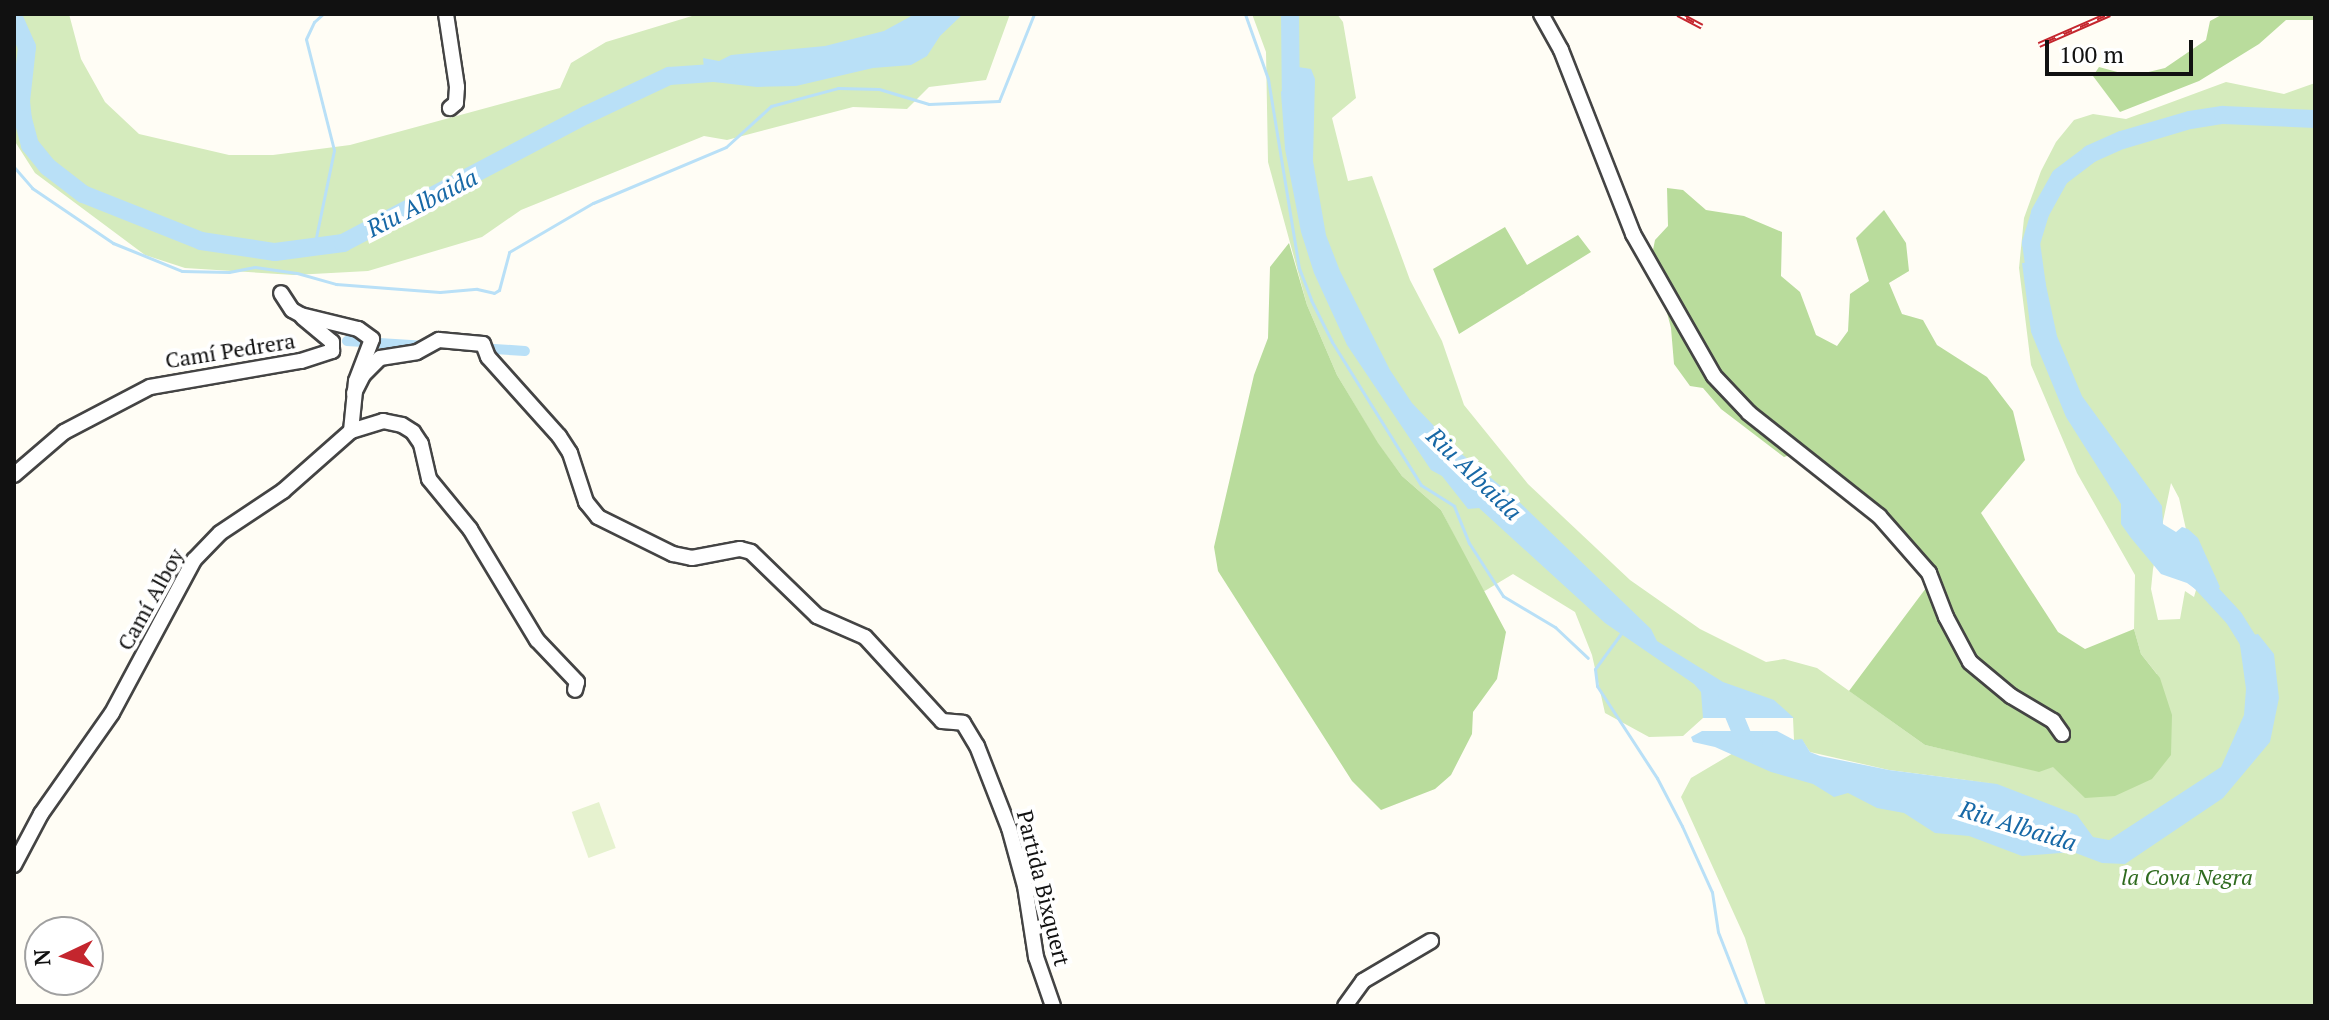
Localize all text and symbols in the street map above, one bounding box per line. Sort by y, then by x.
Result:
scale bar [2049,24,2197,74]
text: 100 m [2059,38,2124,70]
water label: Riu Albaida [361,163,483,243]
street label: Camí Pedrera [163,327,297,373]
water label: Riu Albaida [1420,422,1528,526]
street label: Camí Alboy [111,543,189,655]
water label: Riu Albaida [1956,795,2080,857]
street label: Partida Bixquert [1012,807,1076,969]
park label: la Cova Negra [2121,864,2253,890]
north arrow [24,916,104,996]
text: N [27,948,57,967]

